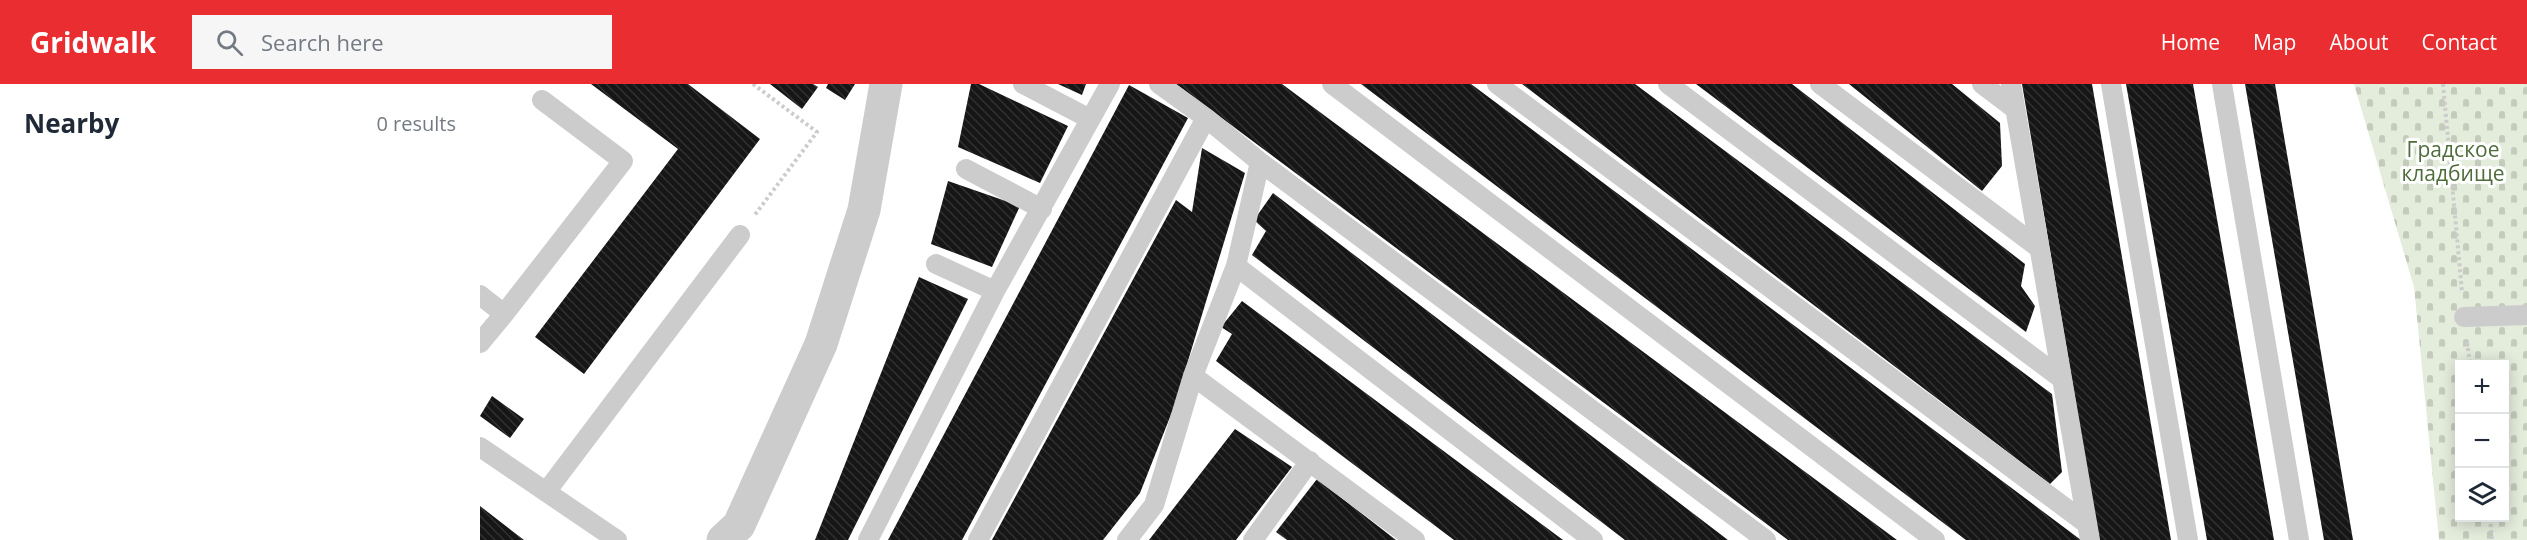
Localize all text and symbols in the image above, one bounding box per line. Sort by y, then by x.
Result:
search box [192,15,612,69]
text: Gridwalk [30,23,156,61]
icon: search [213,26,246,59]
text: Search here [261,27,384,57]
text: Home [2161,28,2220,56]
text: Map [2253,28,2296,56]
text: About [2329,28,2389,56]
text: Contact [2422,28,2497,56]
text: Nearby [24,105,119,141]
text: 0 results [376,110,456,137]
park label: Градское кладбище [2401,135,2505,187]
map controls [2455,360,2509,522]
button: + [2455,360,2509,414]
button: − [2455,414,2509,468]
button: layers [2455,468,2509,522]

